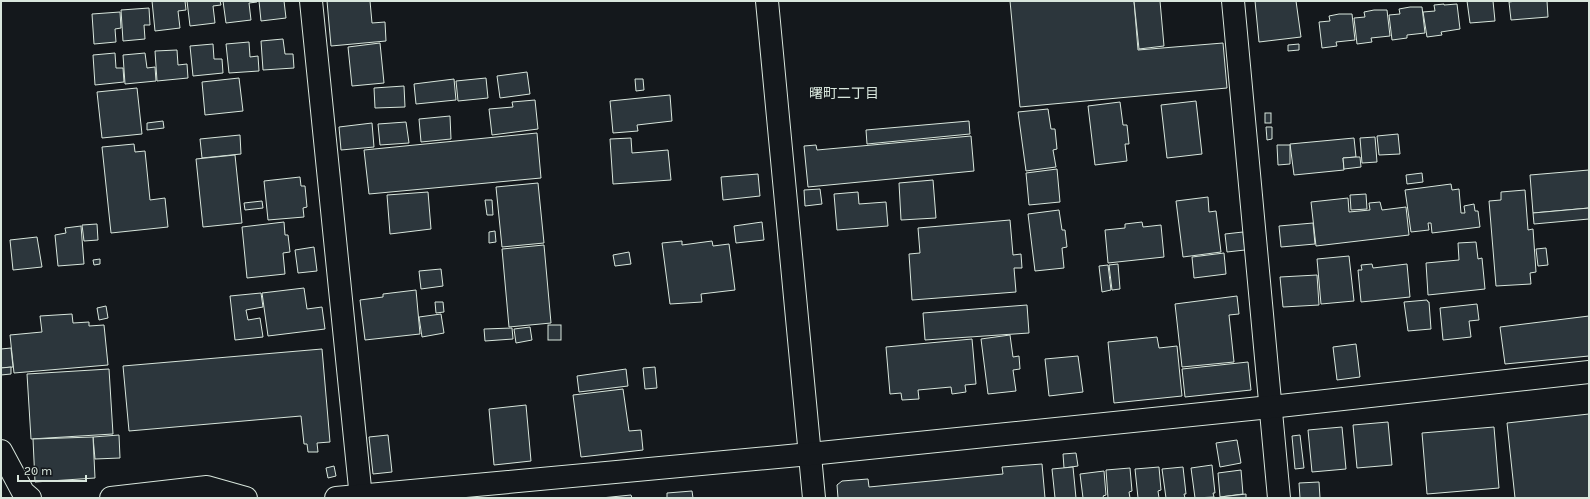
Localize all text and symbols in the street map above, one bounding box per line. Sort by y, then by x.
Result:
district label: 曙町二丁目 [809,85,879,102]
scale bar [18,457,86,483]
text: 20 m [24,464,52,478]

